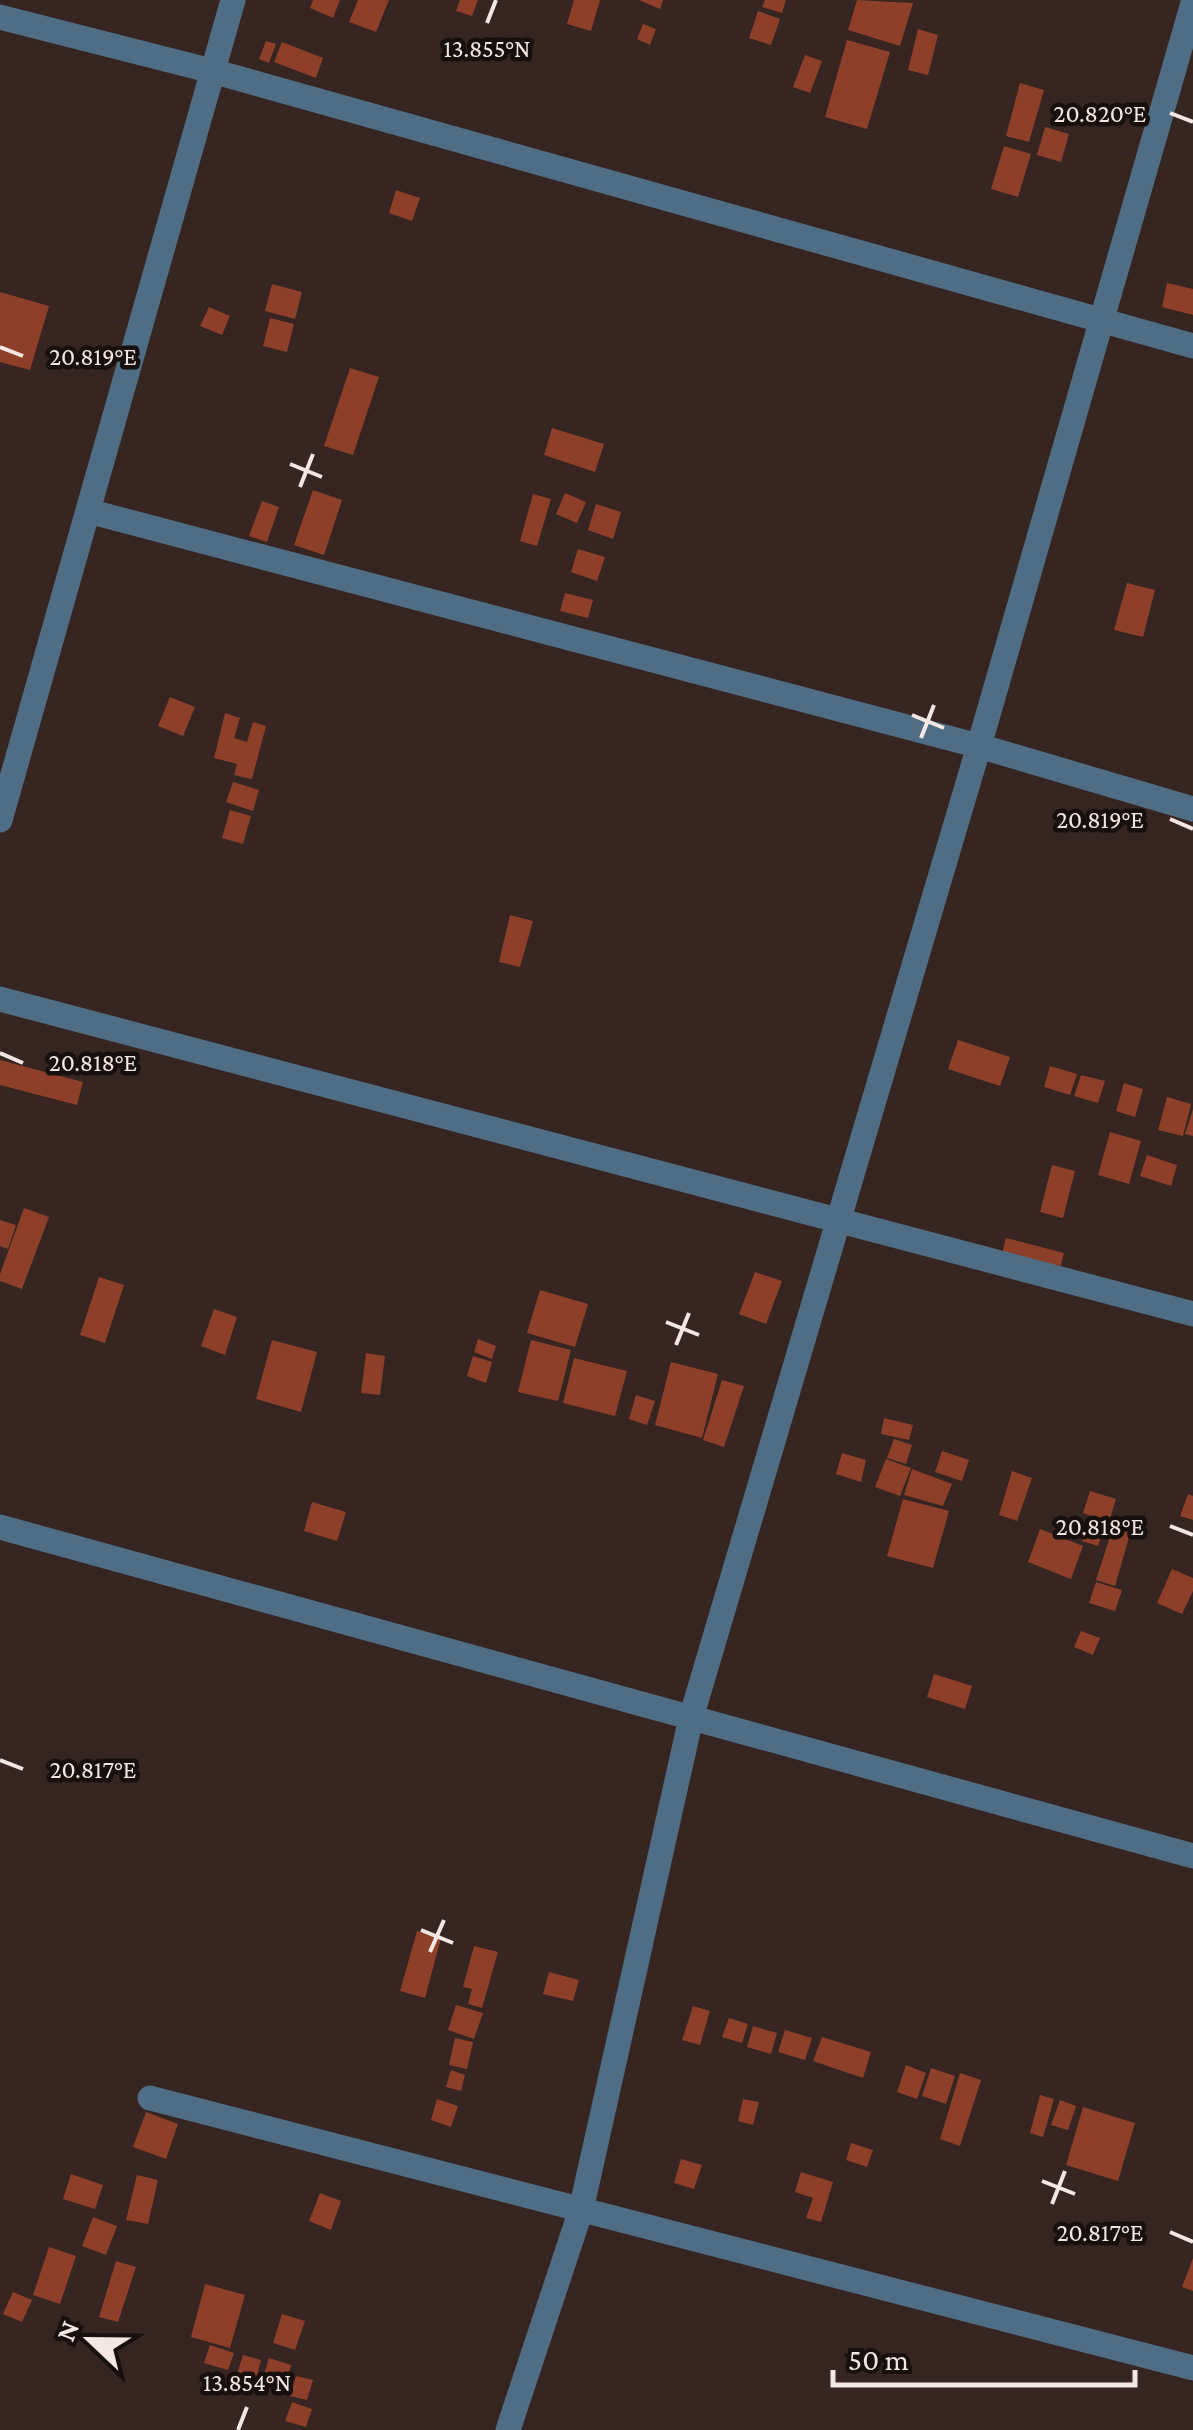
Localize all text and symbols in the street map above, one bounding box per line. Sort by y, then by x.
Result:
text: 13.855°N [444,35,531,62]
text: 20.820°E [1054,100,1146,127]
text: 20.819°E [49,343,137,370]
text: 20.819°E [1056,806,1144,833]
text: 20.818°E [49,1049,137,1076]
text: 20.818°E [1056,1513,1144,1540]
text: 20.817°E [50,1756,136,1783]
text: 20.817°E [1057,2219,1143,2246]
north arrow [40,2290,140,2390]
text: N [49,2316,85,2345]
scale bar [833,2325,1136,2387]
text: 50 m [848,2343,909,2376]
text: 13.854°N [203,2369,291,2396]

